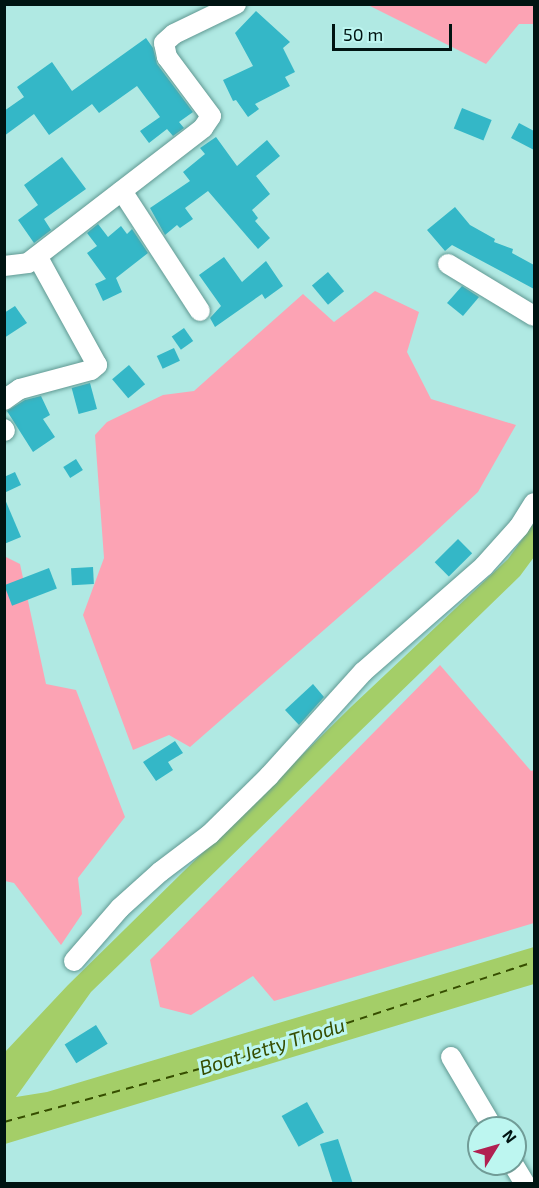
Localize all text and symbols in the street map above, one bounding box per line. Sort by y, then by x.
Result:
scale bar [335,12,455,50]
text: 50 m [343,23,383,45]
water label: Boat Jetty Thodu [196,1012,348,1080]
north arrow [467,1116,527,1176]
text: N [499,1126,521,1146]

